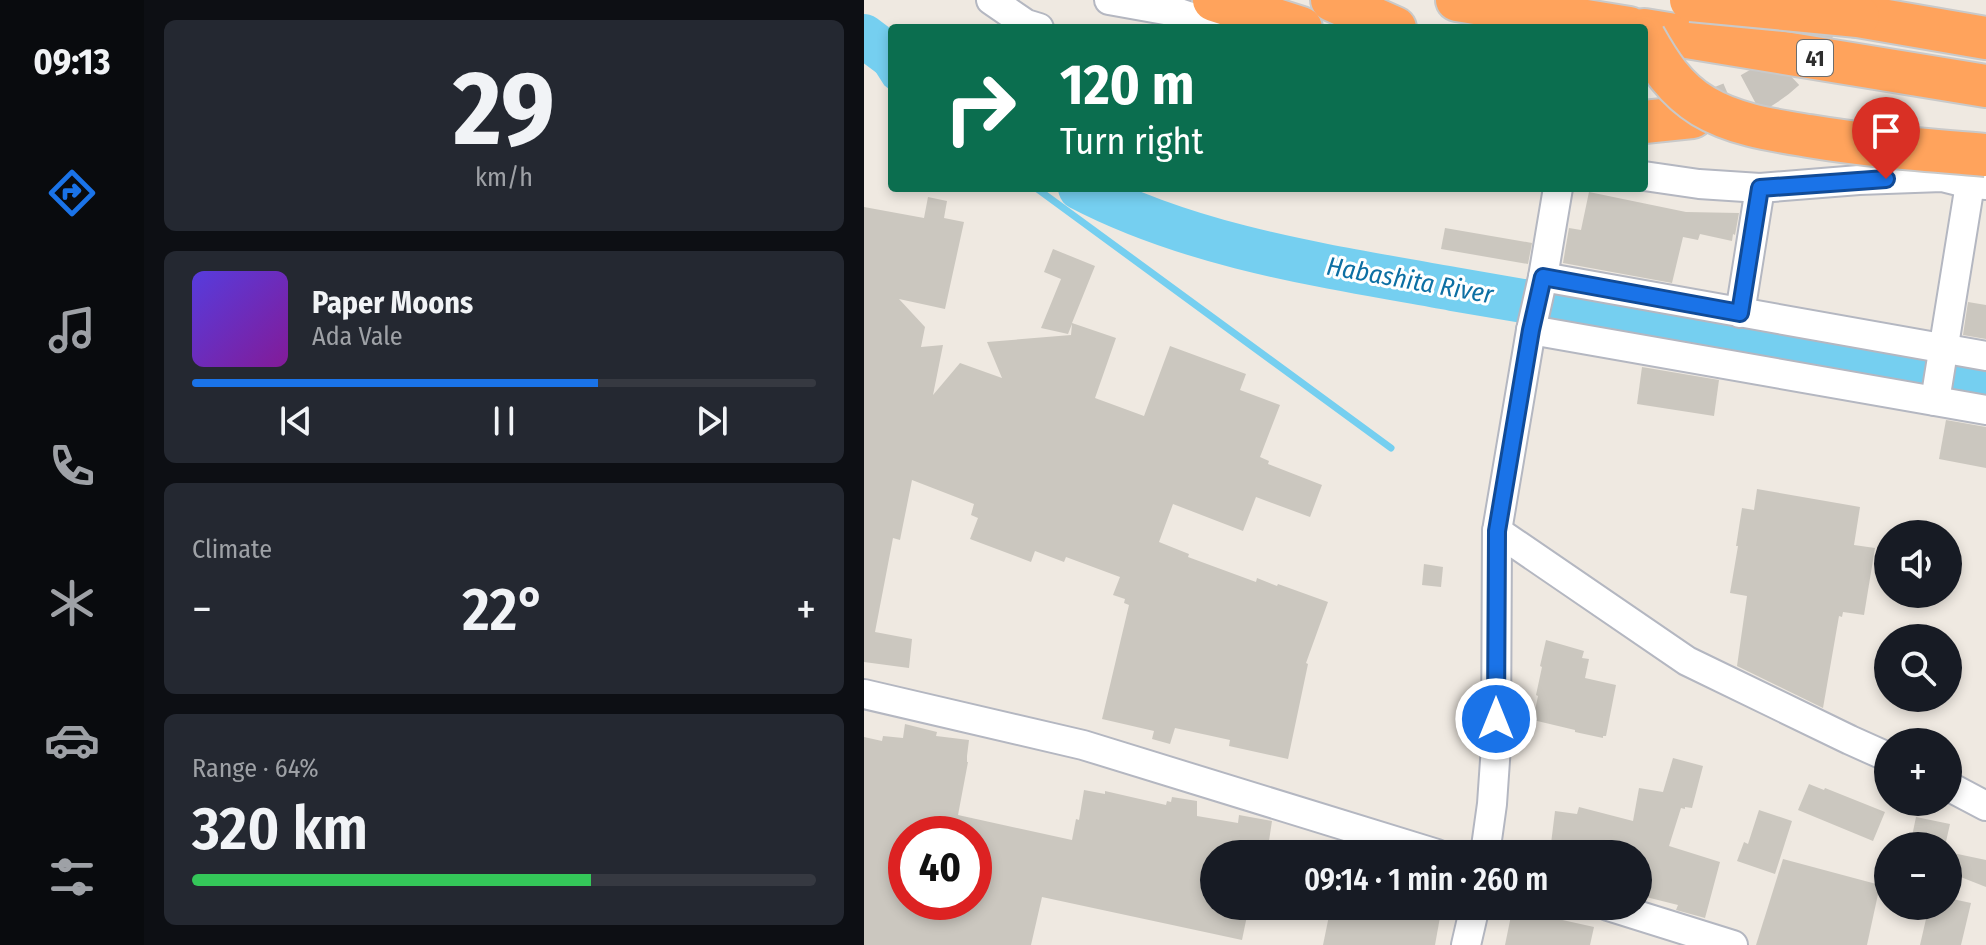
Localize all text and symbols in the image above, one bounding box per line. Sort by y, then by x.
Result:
text: 09:13 [33,40,111,84]
road number: 41 [1797,40,1833,76]
text: 29 [453,47,555,172]
text: 120 m [1060,52,1195,119]
icon: right [928,56,1032,160]
pin [1852,97,1920,179]
icon: arrive [1864,109,1908,153]
text: Turn right [1060,120,1203,164]
text: km/h [475,162,533,193]
icon: directions [44,165,100,221]
water label: Habashita River [1324,251,1497,311]
text: Paper Moons [312,285,473,321]
icon: music [44,302,100,358]
text: Ada Vale [312,321,403,352]
icon: previous [274,399,318,443]
icon: pause [482,399,526,443]
icon: next [690,399,734,443]
icon: phone [44,438,100,494]
map controls [1874,520,1962,920]
button: sound [1874,520,1962,608]
text: Climate [192,534,272,565]
text: 22° [462,574,546,646]
icon: climate [44,575,100,631]
text: − [192,583,212,636]
text: + [796,583,816,636]
button: search [1874,624,1962,712]
position arrow [1454,677,1538,761]
icon: car [44,712,100,768]
button: + [1874,728,1962,816]
text: Range · 64% [192,753,319,784]
text: 320 km [192,793,368,865]
speed limit sign: 40 [888,816,992,920]
button: − [1874,832,1962,920]
icon: filters [44,849,100,905]
text: 09:14 · 1 min · 260 m [1304,862,1548,898]

